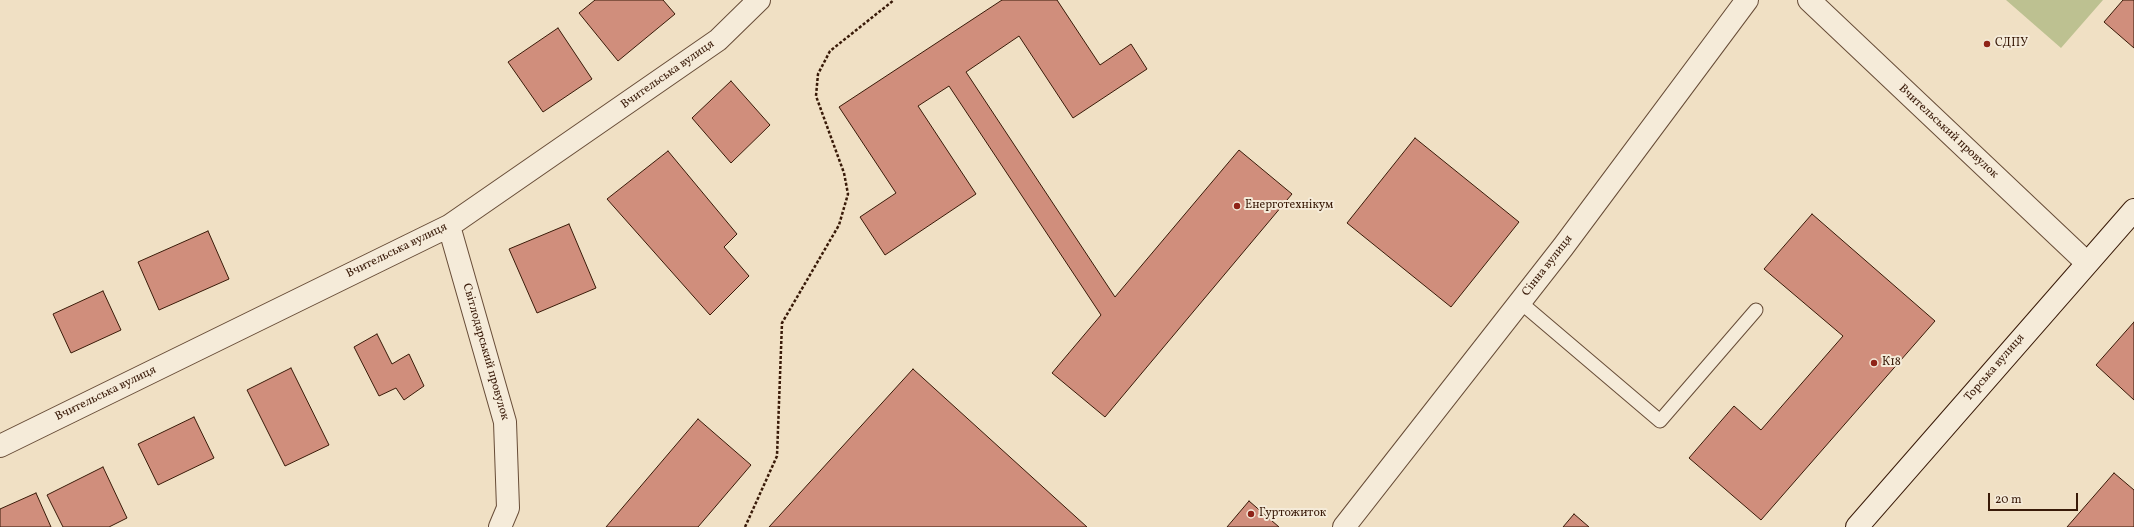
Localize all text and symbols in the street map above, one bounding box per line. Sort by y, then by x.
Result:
street label: Вчительська вулиця [619,37,717,113]
place label: СДПУ [1995,37,2028,51]
marker: СДПУ [1982,39,1992,49]
street label: Вчительський провулок [1895,82,2001,182]
place label: Енерготехнікум [1245,199,1333,213]
marker: Енерготехнікум [1232,201,1242,211]
street label: Вчительська вулиця [344,220,450,282]
street label: Сінна вулиця [1520,233,1576,299]
street label: Світлодарський провулок [459,282,511,422]
street label: Торська вулиця [1962,331,2028,405]
place label: К18 [1882,356,1901,370]
marker: К18 [1869,358,1879,368]
street label: Вчительська вулиця [53,363,159,425]
scale bar [1990,485,2080,511]
text: 20 m [1995,492,2022,508]
place label: Гуртожиток [1259,507,1326,521]
marker: Гуртожиток [1246,509,1256,519]

